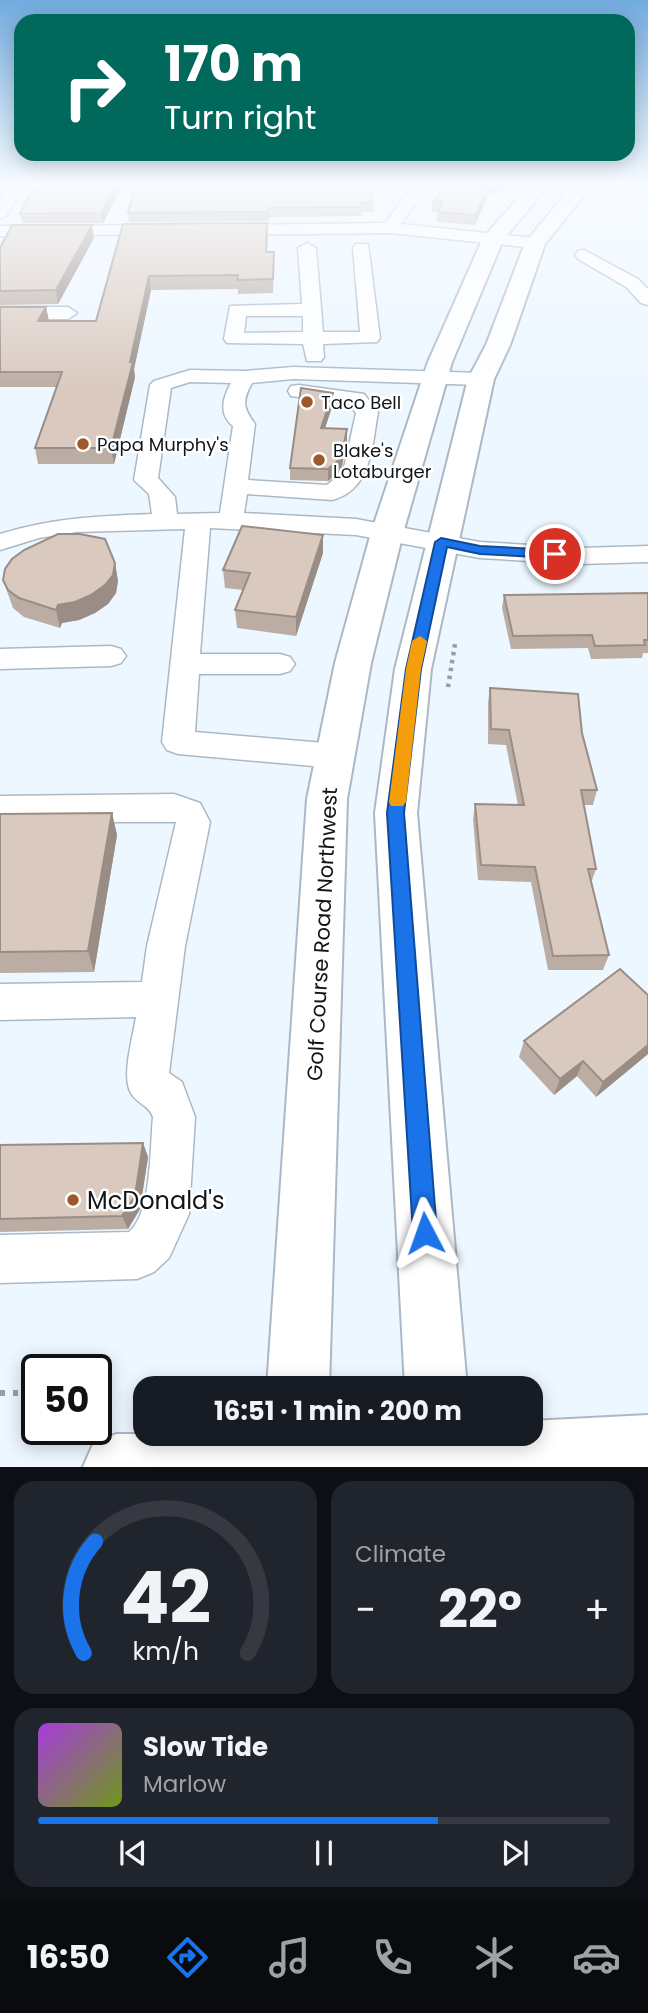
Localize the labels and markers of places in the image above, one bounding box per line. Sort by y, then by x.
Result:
place label: Taco Bell [321,390,401,415]
marker: Taco Bell [299,394,315,410]
place label: Papa Murphy's [97,432,229,457]
marker: Papa Murphy's [75,436,91,452]
place label: Blake's Lotaburger [333,438,432,484]
marker: Blake's Lotaburger [311,452,327,468]
pin [525,524,585,584]
place label: McDonald's [87,1184,225,1217]
marker: McDonald's [65,1192,81,1208]

